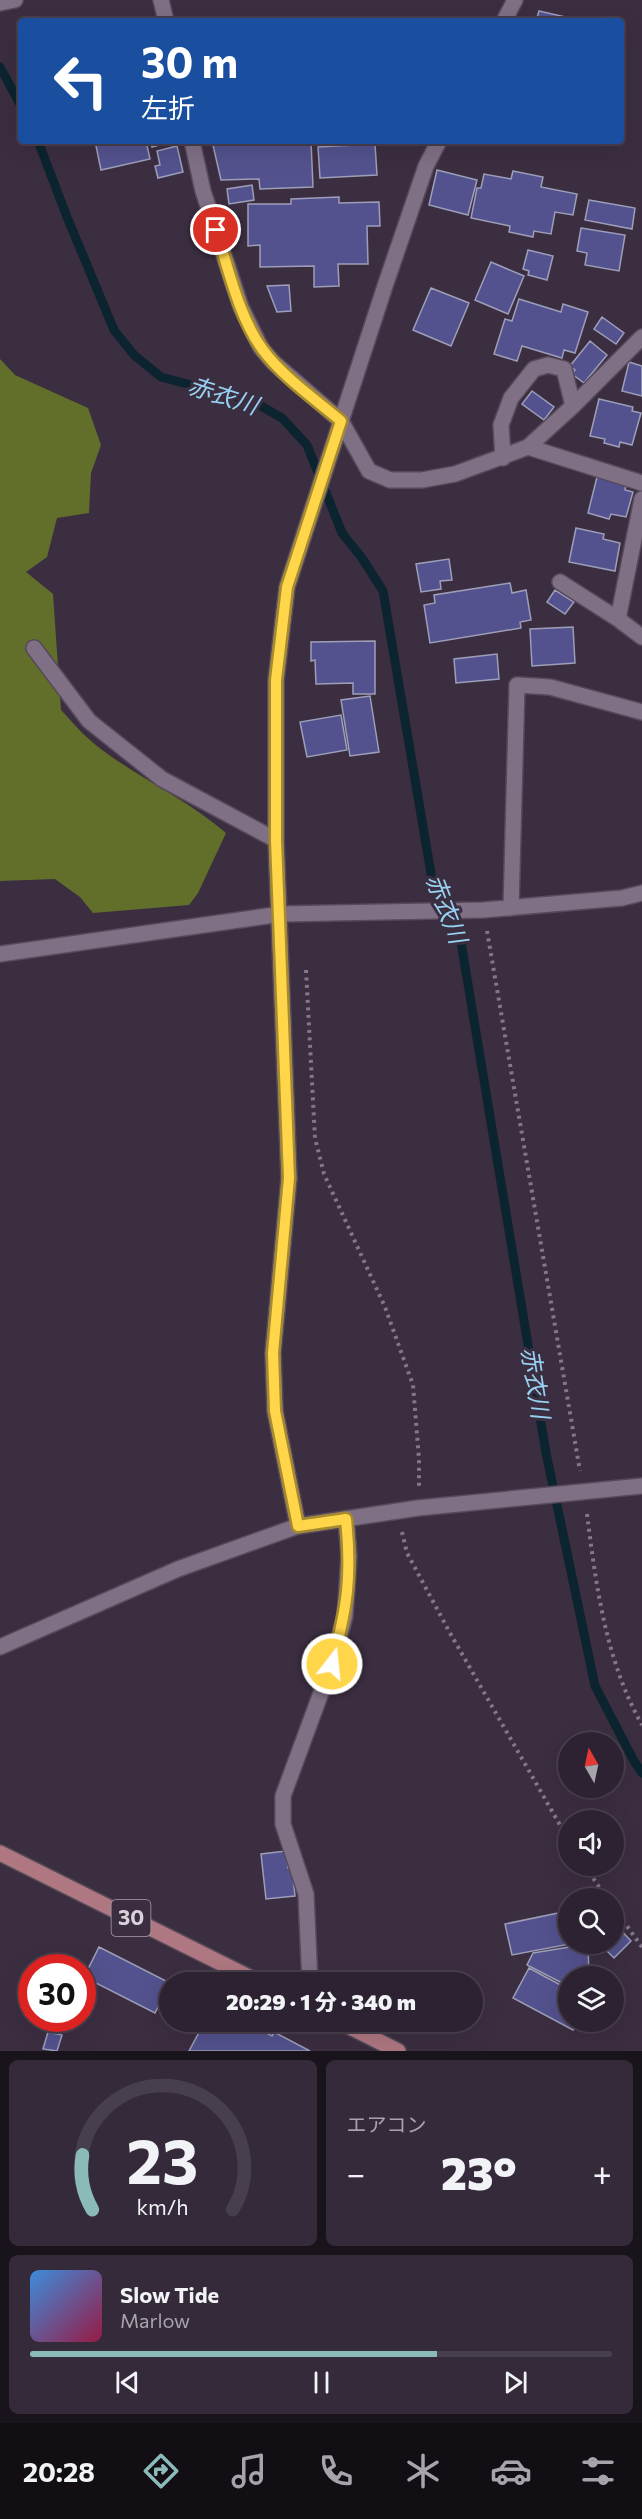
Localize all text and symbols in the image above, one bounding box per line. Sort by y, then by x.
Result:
text: 30 m [141,35,238,87]
icon: left [42,42,120,120]
text: 左折 [141,91,195,124]
pin [190,204,241,255]
icon: arrive [199,213,232,246]
water label: 赤衣川 [185,370,265,420]
water label: 赤衣川 [421,870,475,950]
water label: 赤衣川 [517,1345,557,1424]
position arrow [300,1632,364,1696]
north arrow [558,1732,624,1798]
map controls [558,1732,624,2032]
button: sound [558,1810,624,1876]
button: search [558,1888,624,1954]
road number: 30 [112,1900,150,1936]
speed limit sign: 30 [18,1954,96,2032]
button: layers [558,1966,624,2032]
text: 20:29 · 1 分 · 340 m [226,1988,416,2015]
text: エアコン [347,2112,427,2136]
text: 23 [127,2121,199,2197]
text: 23° [441,2144,517,2199]
text: − [347,2152,365,2193]
text: + [593,2152,612,2193]
text: km/h [137,2193,189,2219]
text: Slow Tide [120,2281,219,2308]
text: Marlow [120,2308,190,2332]
icon: previous [111,2366,144,2399]
icon: pause [305,2366,338,2399]
icon: next [499,2366,532,2399]
icon: directions [140,2450,182,2492]
icon: music [228,2450,270,2492]
icon: phone [315,2450,357,2492]
icon: climate [402,2450,444,2492]
icon: car [490,2450,532,2492]
icon: filters [577,2450,619,2492]
text: 20:28 [23,2455,95,2488]

